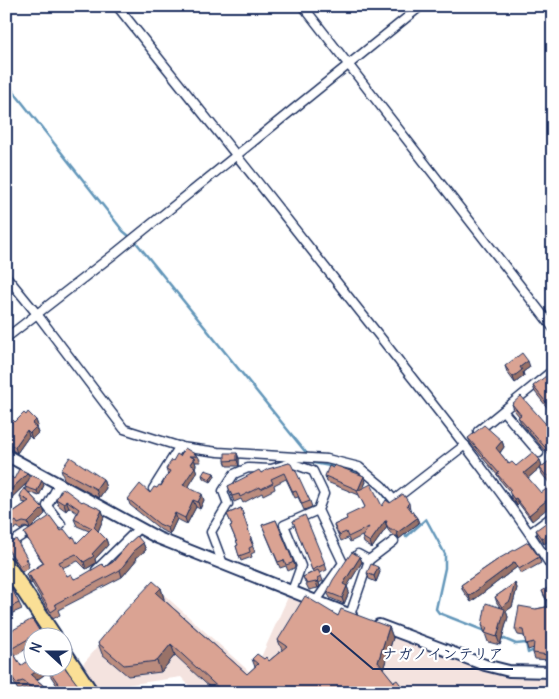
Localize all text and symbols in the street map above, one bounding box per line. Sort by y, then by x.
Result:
north arrow [22,626,72,676]
callout: ナガノインテリア [373,639,513,669]
text: N [26,640,46,655]
text: ナガノインテリア [382,644,504,663]

